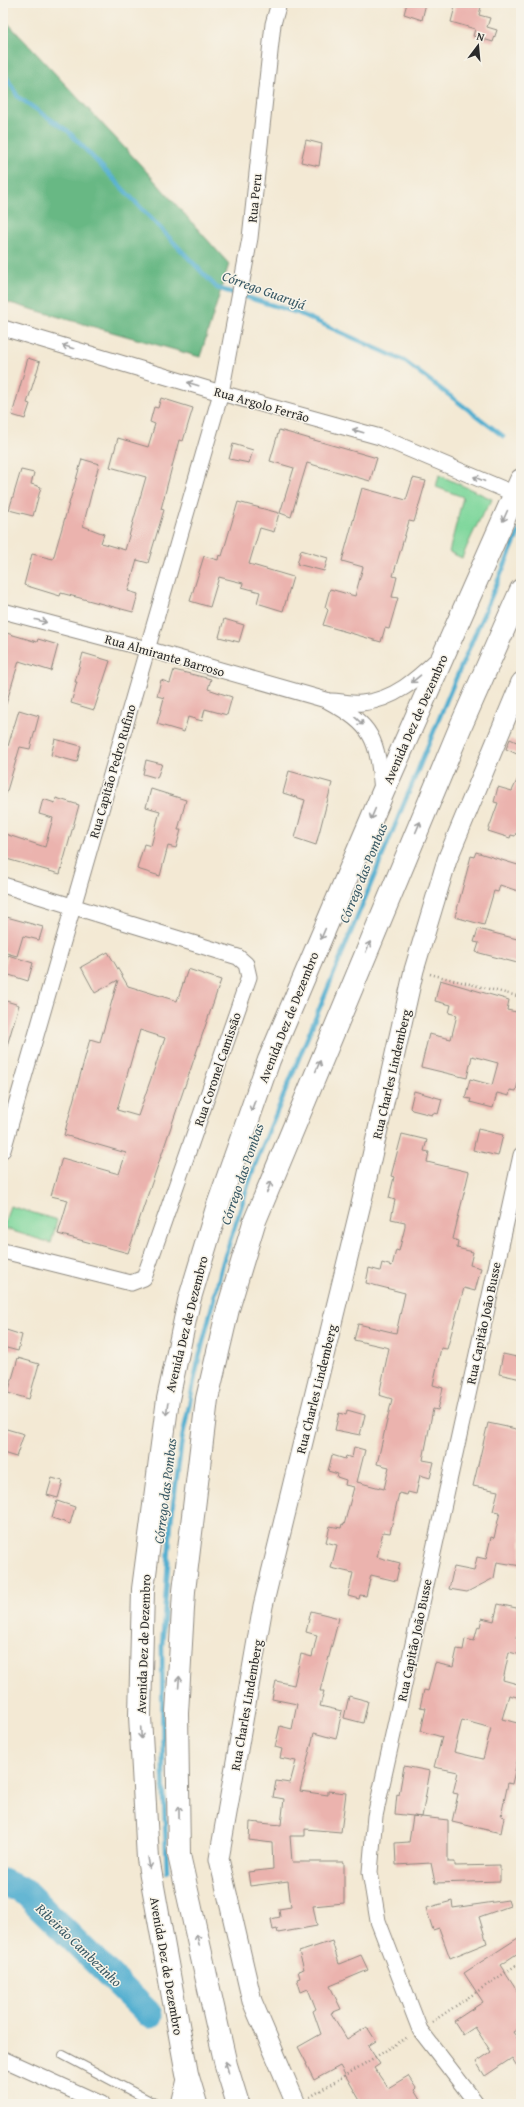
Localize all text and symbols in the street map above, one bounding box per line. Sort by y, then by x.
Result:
north arrow [458,26,498,66]
text: N [475,28,487,45]
street label: Rua Peru [242,173,267,223]
water label: Córrego Guarujá [220,266,309,315]
one-way arrow [62,343,75,350]
one-way arrow [187,380,200,387]
street label: Rua Argolo Ferrão [212,382,312,427]
one-way arrow [352,427,365,434]
one-way arrow [474,475,486,482]
one-way arrow [501,509,508,521]
one-way arrow [34,617,47,625]
street label: Rua Almirante Barroso [103,629,227,682]
street label: Avenida Dez de Dezembro [378,651,453,787]
one-way arrow [411,675,421,684]
street label: Rua Capitão Pedro Rufino [84,702,141,840]
one-way arrow [354,716,364,726]
one-way arrow [369,807,377,819]
water label: Córrego das Pombas [334,820,392,926]
one-way arrow [415,821,423,833]
one-way arrow [318,927,326,939]
one-way arrow [365,941,372,953]
street label: Avenida Dez de Dezembro [253,948,324,1086]
street label: Rua Charles Lindemberg [367,1007,416,1141]
street label: Rua Coronel Camissão [189,1009,246,1129]
one-way arrow [314,1061,322,1073]
one-way arrow [249,1099,256,1112]
water label: Córrego das Pombas [215,1121,269,1227]
one-way arrow [265,1181,273,1193]
street label: Avenida Dez de Dezembro [160,1254,213,1394]
street label: Rua Capitão João Busse [461,1260,506,1386]
street label: Rua Charles Lindemberg [291,1322,342,1456]
one-way arrow [163,1402,171,1415]
water label: Córrego das Pombas [149,1437,181,1545]
street label: Avenida Dez de Dezembro [132,1573,155,1714]
street label: Rua Capitão João Busse [392,1577,437,1703]
street label: Rua Charles Lindemberg [226,1638,267,1772]
one-way arrow [175,1676,182,1689]
one-way arrow [137,1726,145,1739]
one-way arrow [175,1806,182,1819]
one-way arrow [145,1856,153,1869]
street label: Avenida Dez de Dezembro [145,1896,188,2037]
water label: Ribeirão Cambezinho [31,1898,126,1991]
one-way arrow [194,1934,202,1947]
one-way arrow [223,2060,230,2073]

